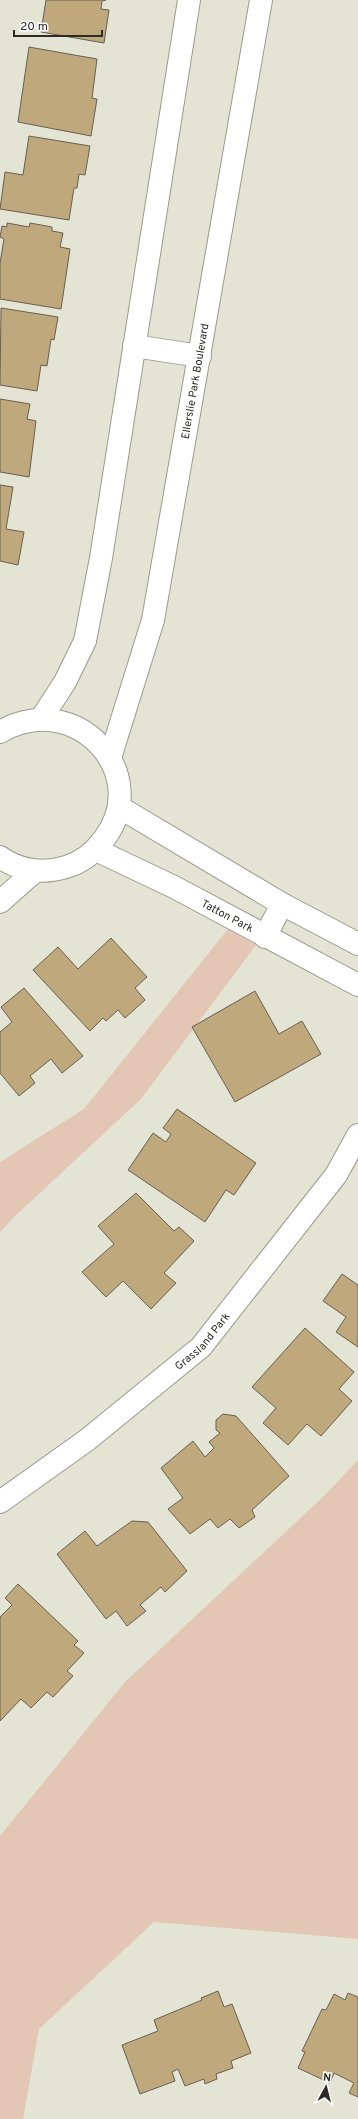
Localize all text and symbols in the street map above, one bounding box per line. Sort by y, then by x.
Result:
scale bar [14,12,102,38]
text: 20 m [20,19,48,35]
street label: Ellerslie Park Boulevard [179,322,213,440]
street label: Tatton Park [199,897,256,936]
street label: Grassland Park [172,1310,233,1374]
north arrow [306,2067,346,2107]
text: N [322,2071,332,2085]

